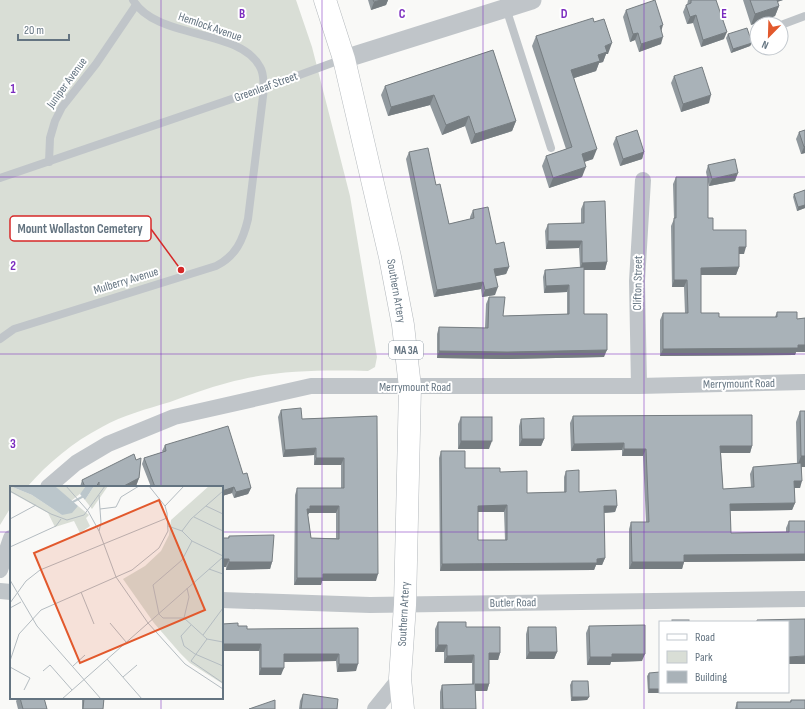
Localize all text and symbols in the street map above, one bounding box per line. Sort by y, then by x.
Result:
text: B [239,6,245,22]
text: C [399,6,406,22]
text: D [561,6,568,22]
text: E [721,6,727,22]
street label: Hemlock Avenue [176,9,244,45]
scale bar [18,16,69,42]
north arrow [749,16,789,56]
text: 20 m [24,23,44,38]
text: N [760,38,771,52]
street label: Juniper Avenue [43,54,91,112]
street label: Greenleaf Street [232,68,300,105]
text: 1 [10,81,16,97]
callout: Mount Wollaston Cemetery [10,216,151,241]
text: Mount Wollaston Cemetery [17,221,143,237]
street label: Clifton Street [630,255,646,311]
text: 2 [10,258,16,274]
street label: Southern Artery [383,258,409,325]
street label: Mulberry Avenue [92,264,160,298]
road number: MA 3A [389,341,423,359]
street label: Merrymount Road [703,376,775,392]
street label: Merrymount Road [379,380,451,395]
text: 3 [10,436,16,452]
inset map [10,486,223,699]
street label: Southern Artery [395,581,413,647]
street label: Butler Road [490,595,536,611]
legend [659,621,789,693]
text: Road [695,630,715,645]
text: Park [695,650,713,665]
text: Building [695,670,727,685]

